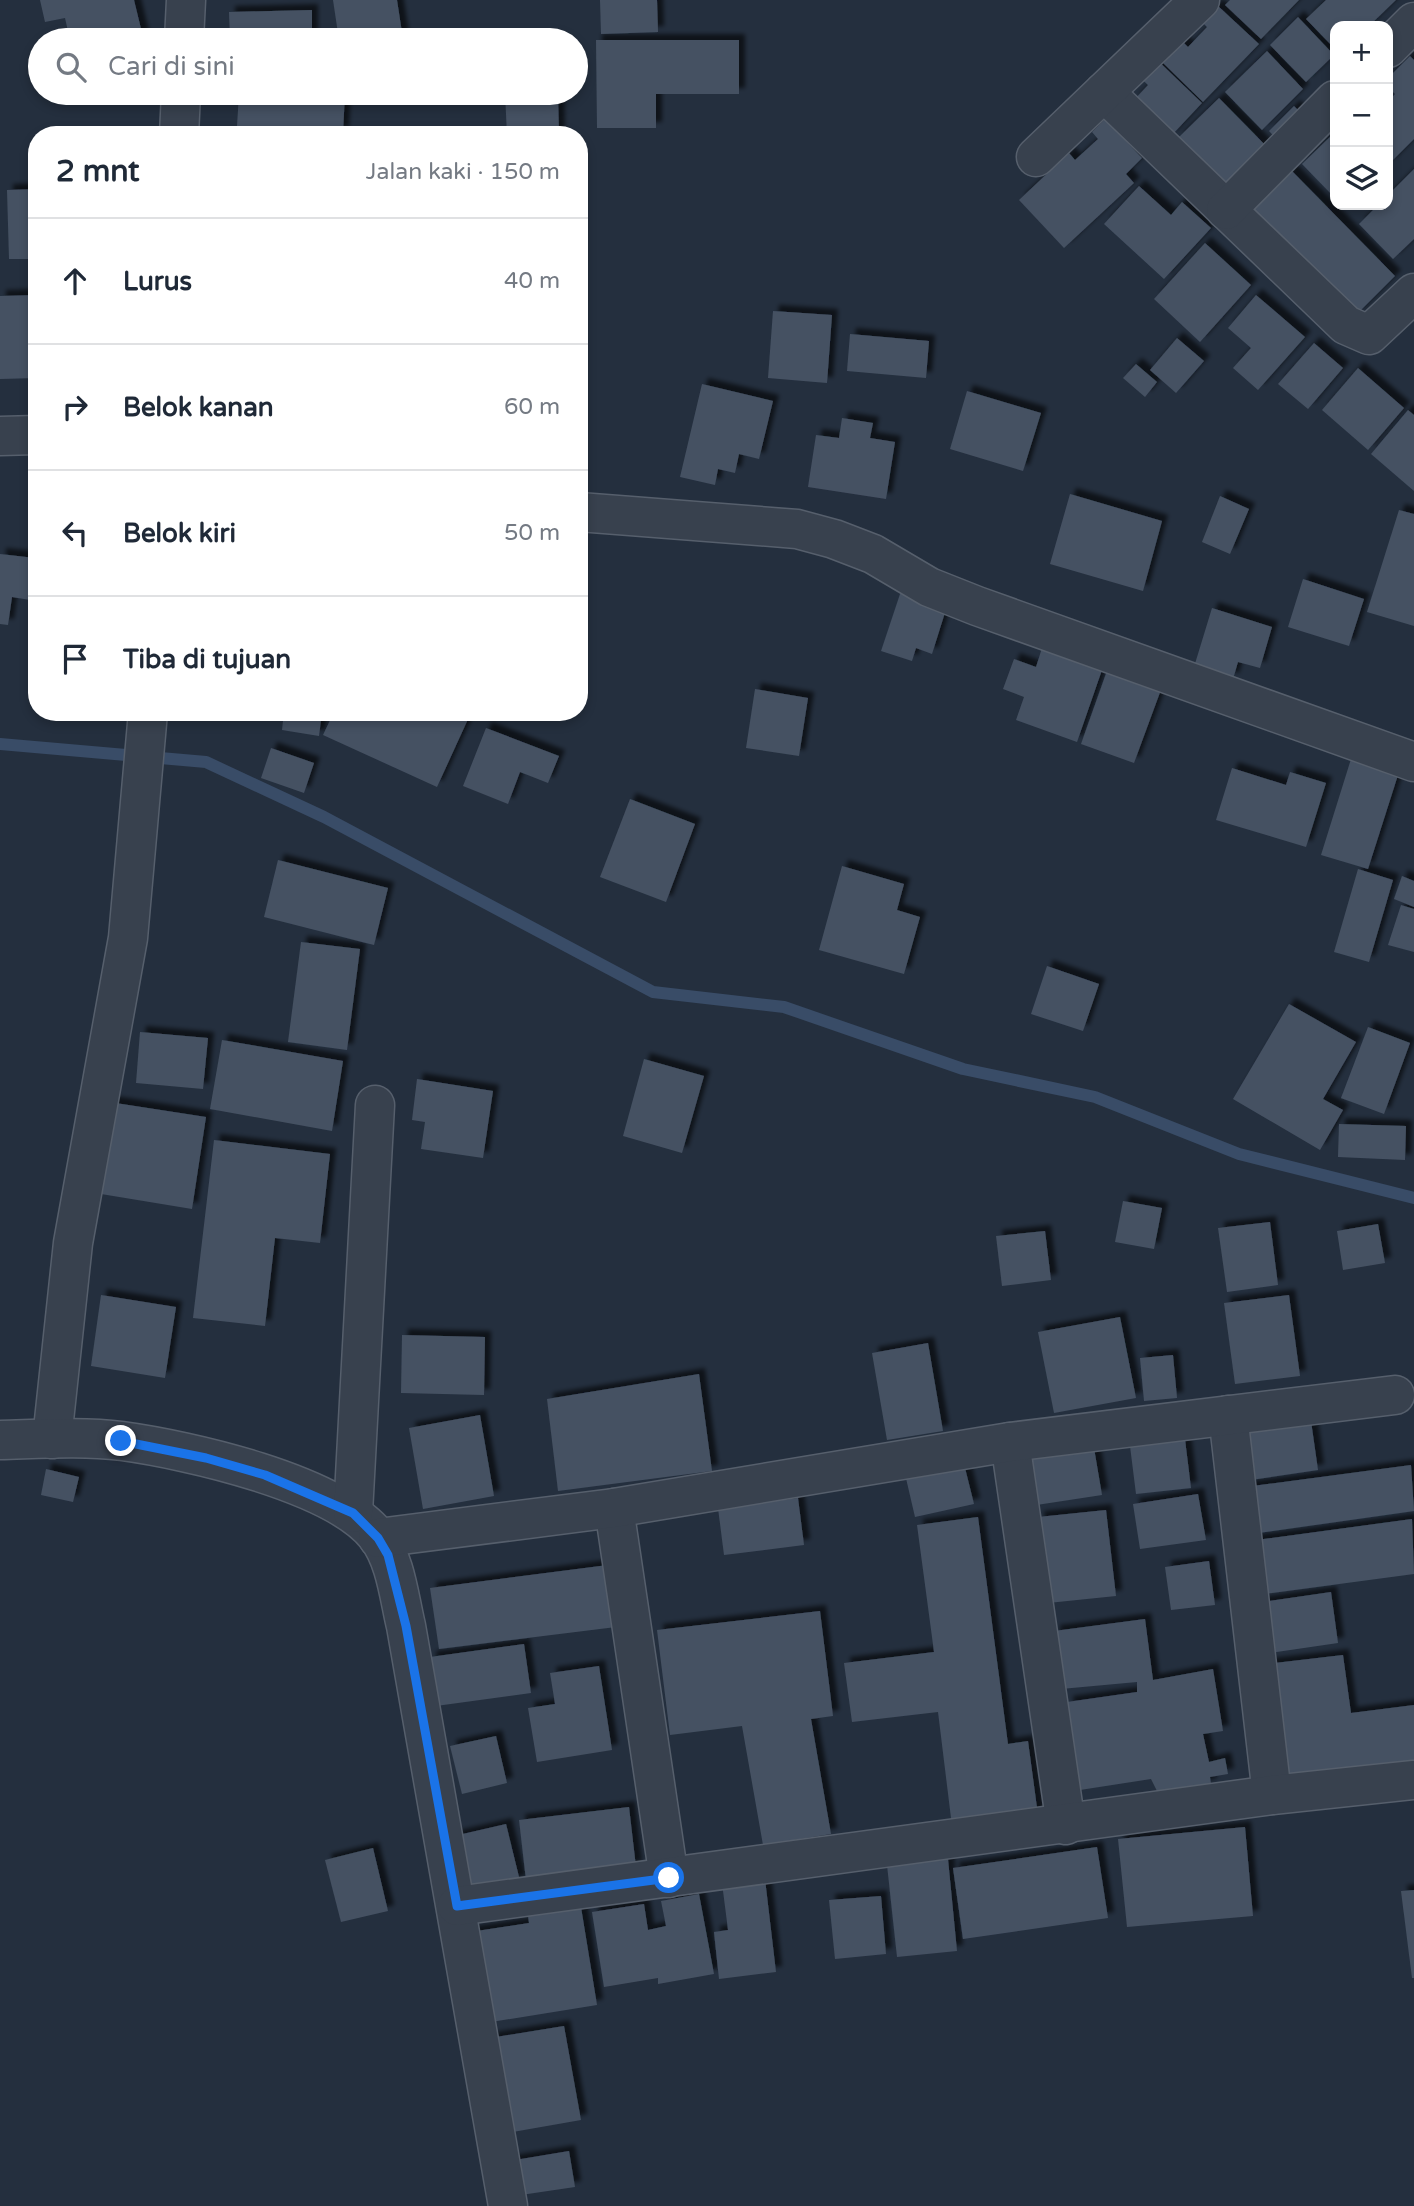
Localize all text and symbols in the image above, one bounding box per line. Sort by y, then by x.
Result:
map controls [1330,21,1393,210]
button: + [1330,21,1393,84]
search box [28,28,588,105]
icon: search [52,48,90,86]
text: Cari di sini [108,51,235,82]
button: − [1330,84,1393,147]
button: layers [1330,147,1393,210]
text: 2 mnt [56,153,140,190]
text: Jalan kaki · 150 m [366,158,560,186]
icon: ahead [56,262,94,300]
text: Lurus [123,266,192,297]
text: 40 m [504,267,560,295]
icon: right [56,388,94,426]
text: Belok kanan [123,392,274,423]
text: 60 m [504,393,560,421]
icon: left [56,514,94,552]
text: Belok kiri [123,518,236,549]
text: 50 m [504,519,560,547]
icon: arrive [56,640,94,678]
text: Tiba di tujuan [123,644,291,675]
route end [105,1425,136,1456]
route start [653,1862,684,1893]

